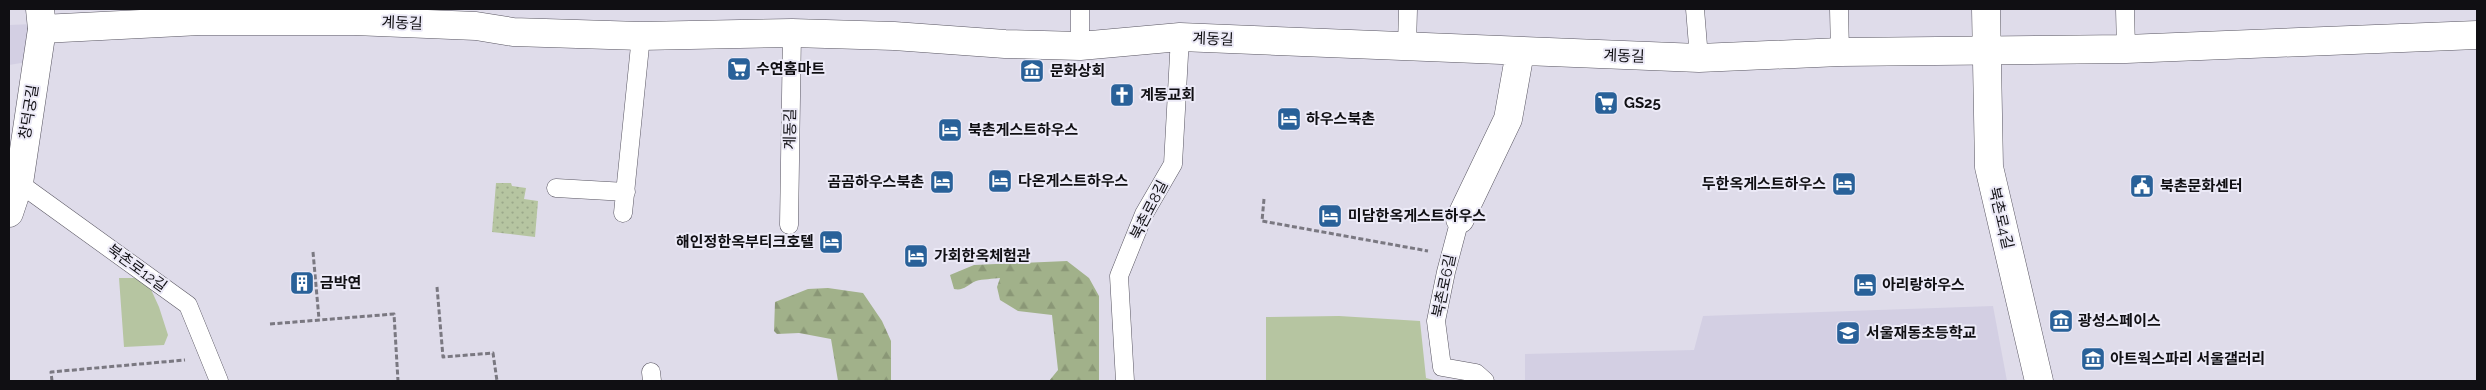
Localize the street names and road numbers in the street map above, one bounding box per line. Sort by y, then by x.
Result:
street label: 계동길 [381,13,423,33]
street label: 계동길 [1192,29,1234,49]
street label: 계동길 [1603,46,1645,66]
street label: 창덕궁길 [16,83,42,141]
street label: 계동길 [781,108,799,150]
street label: 북촌로8길 [1126,177,1172,243]
street label: 북촌로4길 [1985,185,2017,251]
street label: 북촌로12길 [104,240,170,296]
street label: 북촌로6길 [1429,253,1459,319]

